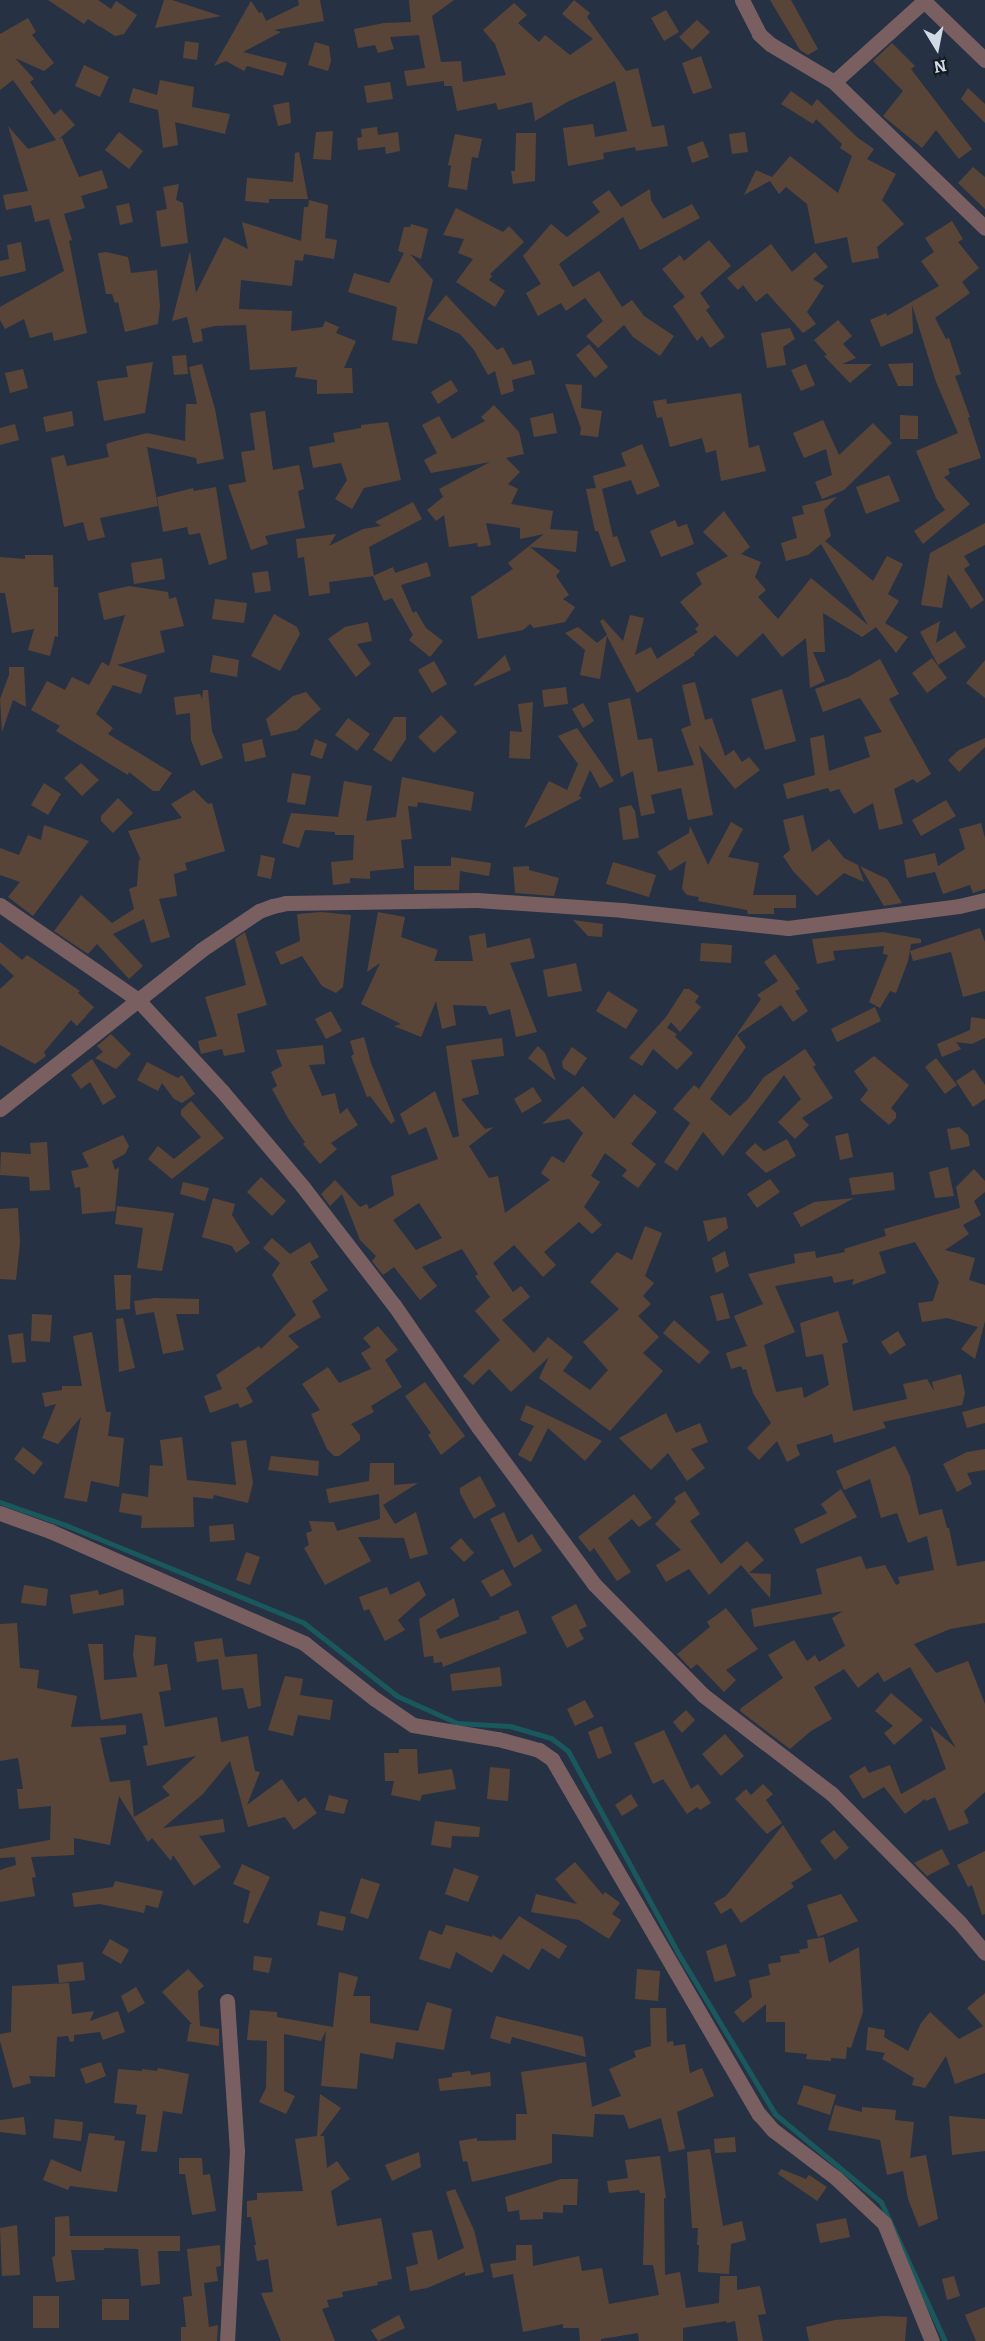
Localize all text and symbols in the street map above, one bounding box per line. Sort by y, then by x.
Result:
north arrow [907,18,967,78]
text: N [932,56,948,77]

